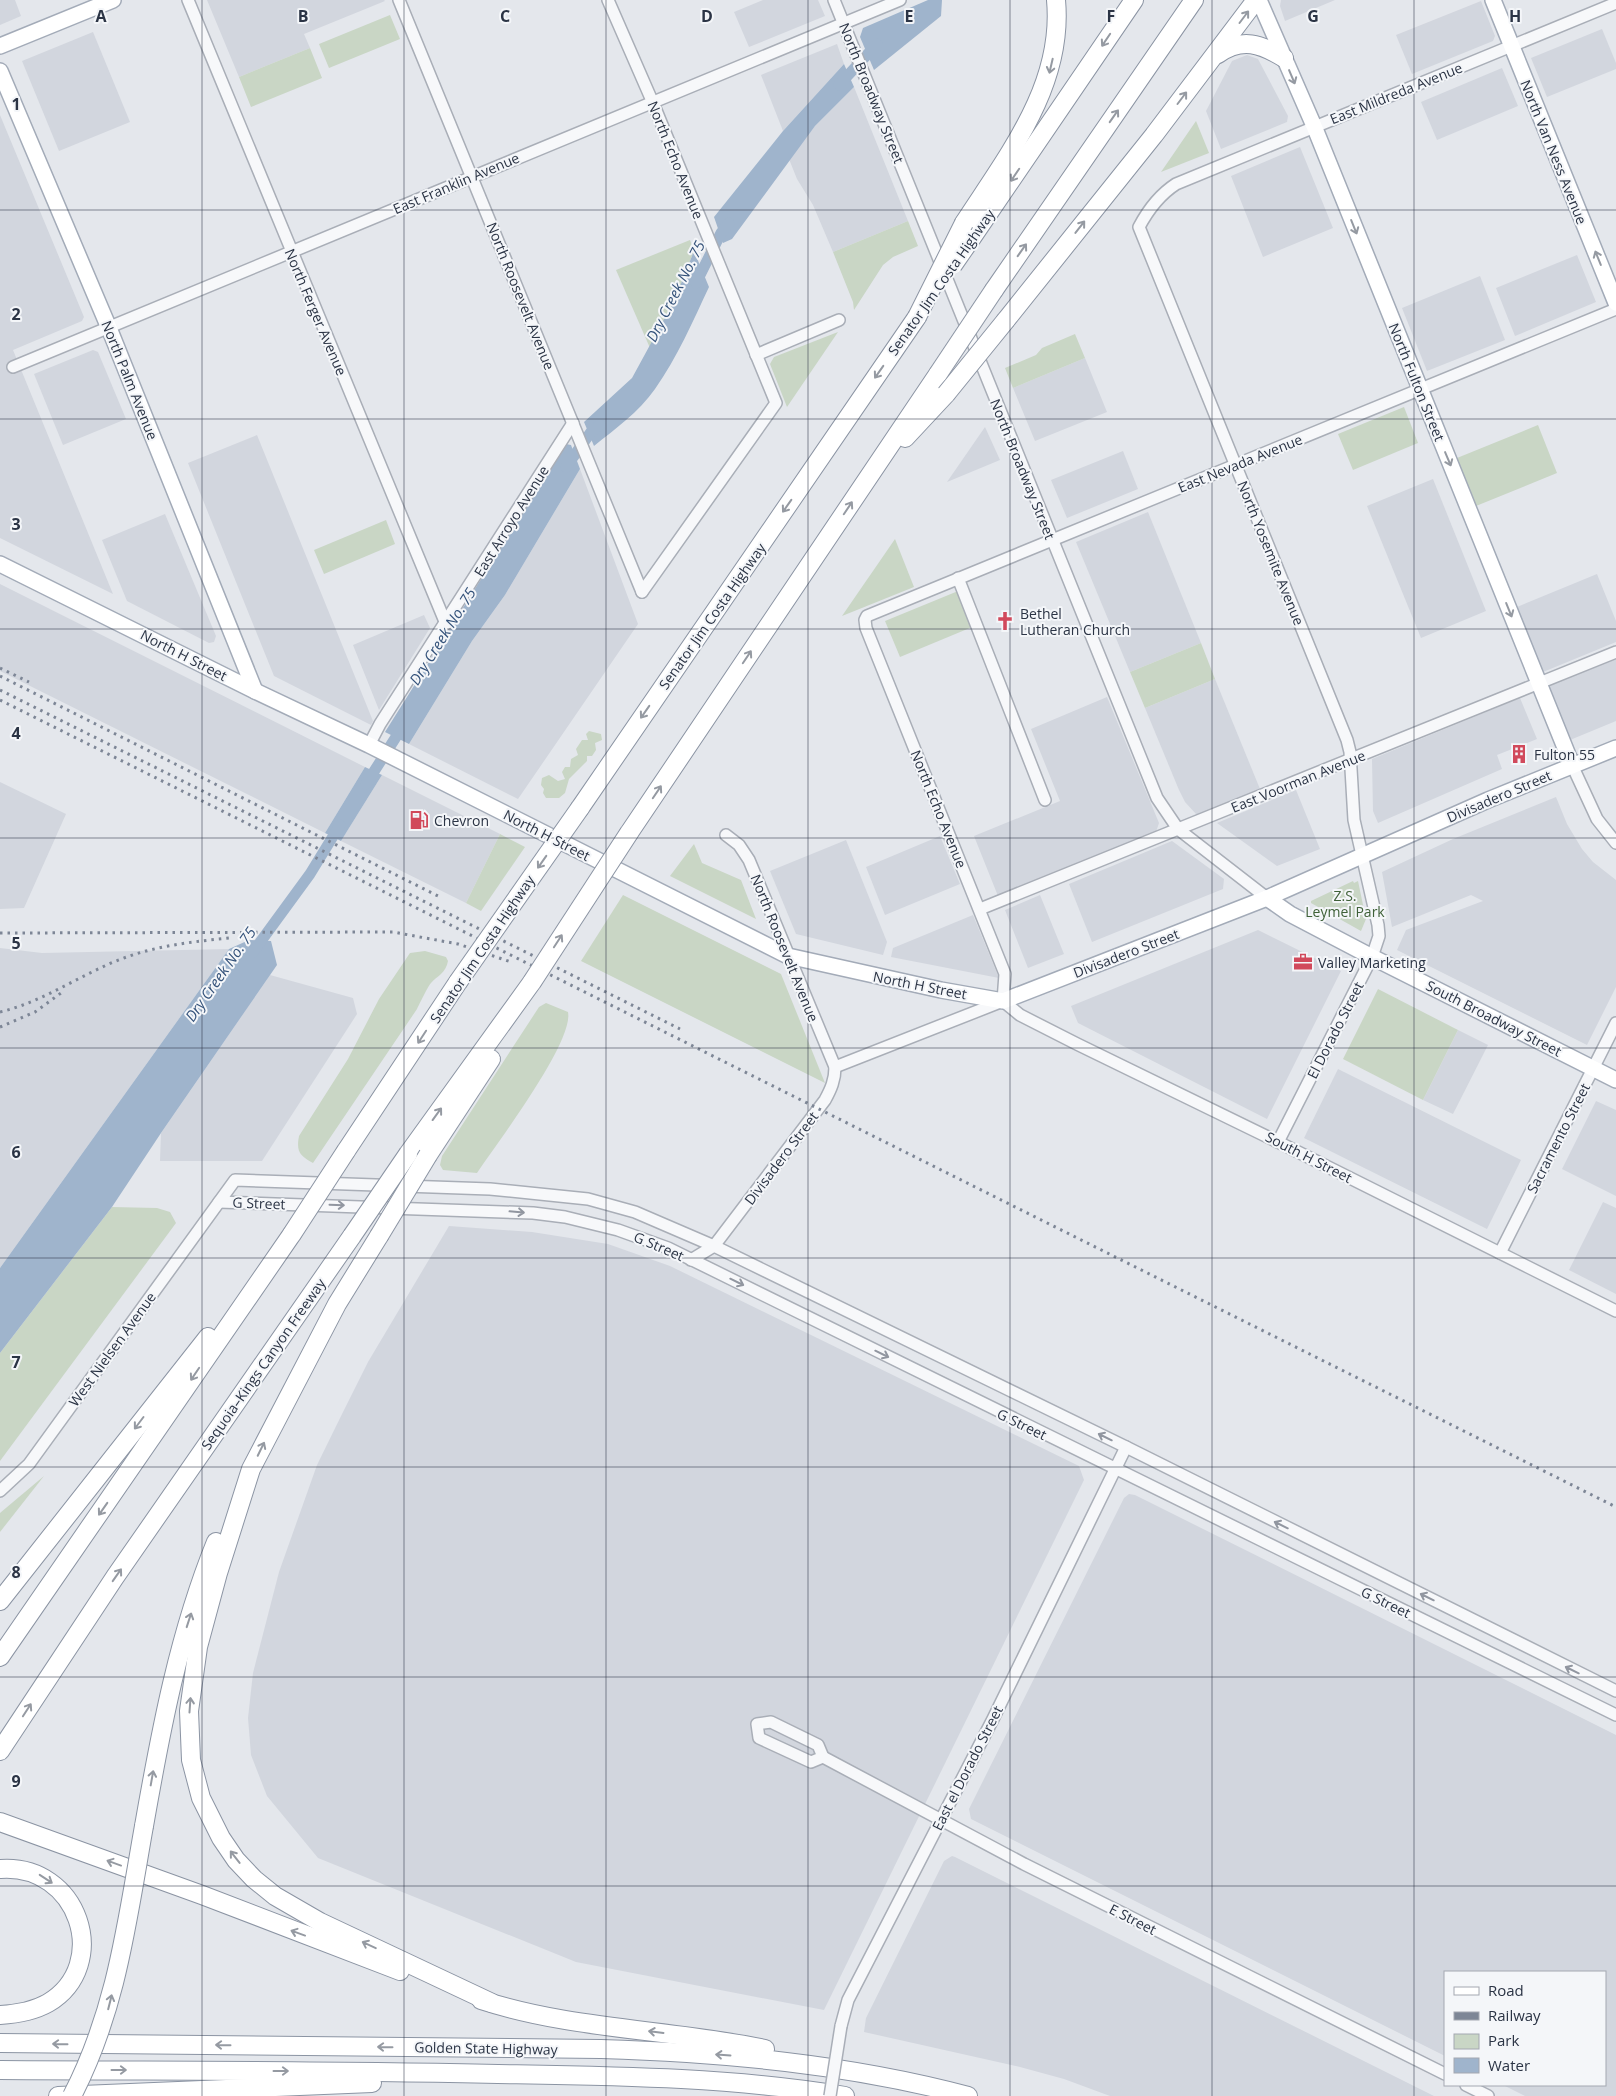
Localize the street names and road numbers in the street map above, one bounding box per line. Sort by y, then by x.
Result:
street label: North Broadway Street [835,20,909,166]
street label: East Mildreda Avenue [1327,58,1465,128]
street label: North Van Ness Avenue [1516,77,1592,227]
street label: North Echo Avenue [644,98,708,222]
street label: East Franklin Avenue [390,148,522,218]
street label: Senator Jim Costa Highway [883,204,999,359]
street label: North Roosevelt Avenue [483,219,559,373]
street label: North Ferger Avenue [281,246,351,379]
street label: North Palm Avenue [97,318,163,443]
street label: North Fulton Street [1385,320,1449,444]
street label: North Broadway Street [986,396,1060,542]
street label: East Nevada Avenue [1175,429,1305,497]
street label: East Arroyo Avenue [469,462,553,580]
street label: North Yosemite Avenue [1233,478,1309,628]
street label: Senator Jim Costa Highway [654,538,770,693]
street label: North H Street [137,625,231,685]
street label: East Voorman Avenue [1228,745,1368,817]
street label: North Echo Avenue [907,747,971,871]
street label: Divisadero Street [1444,765,1554,827]
street label: North H Street [500,805,594,865]
street label: Senator Jim Costa Highway [425,871,539,1027]
street label: North Roosevelt Avenue [747,871,823,1025]
street label: Divisadero Street [1070,924,1182,982]
street label: North H Street [872,967,968,1003]
street label: South Broadway Street [1423,976,1565,1060]
street label: El Dorado Street [1302,978,1368,1082]
street label: Sacramento Street [1522,1080,1594,1196]
street label: Divisadero Street [740,1108,822,1208]
street label: South H Street [1262,1127,1356,1187]
street label: G Street [232,1193,286,1213]
street label: G Street [631,1227,687,1265]
street label: Sequoia–Kings Canyon Freeway [196,1274,330,1453]
street label: West Nielsen Avenue [64,1288,160,1410]
street label: G Street [994,1404,1050,1444]
street label: G Street [1358,1582,1414,1622]
street label: East el Dorado Street [927,1702,1007,1834]
street label: E Street [1106,1899,1160,1939]
street label: Golden State Highway [414,2037,559,2059]

